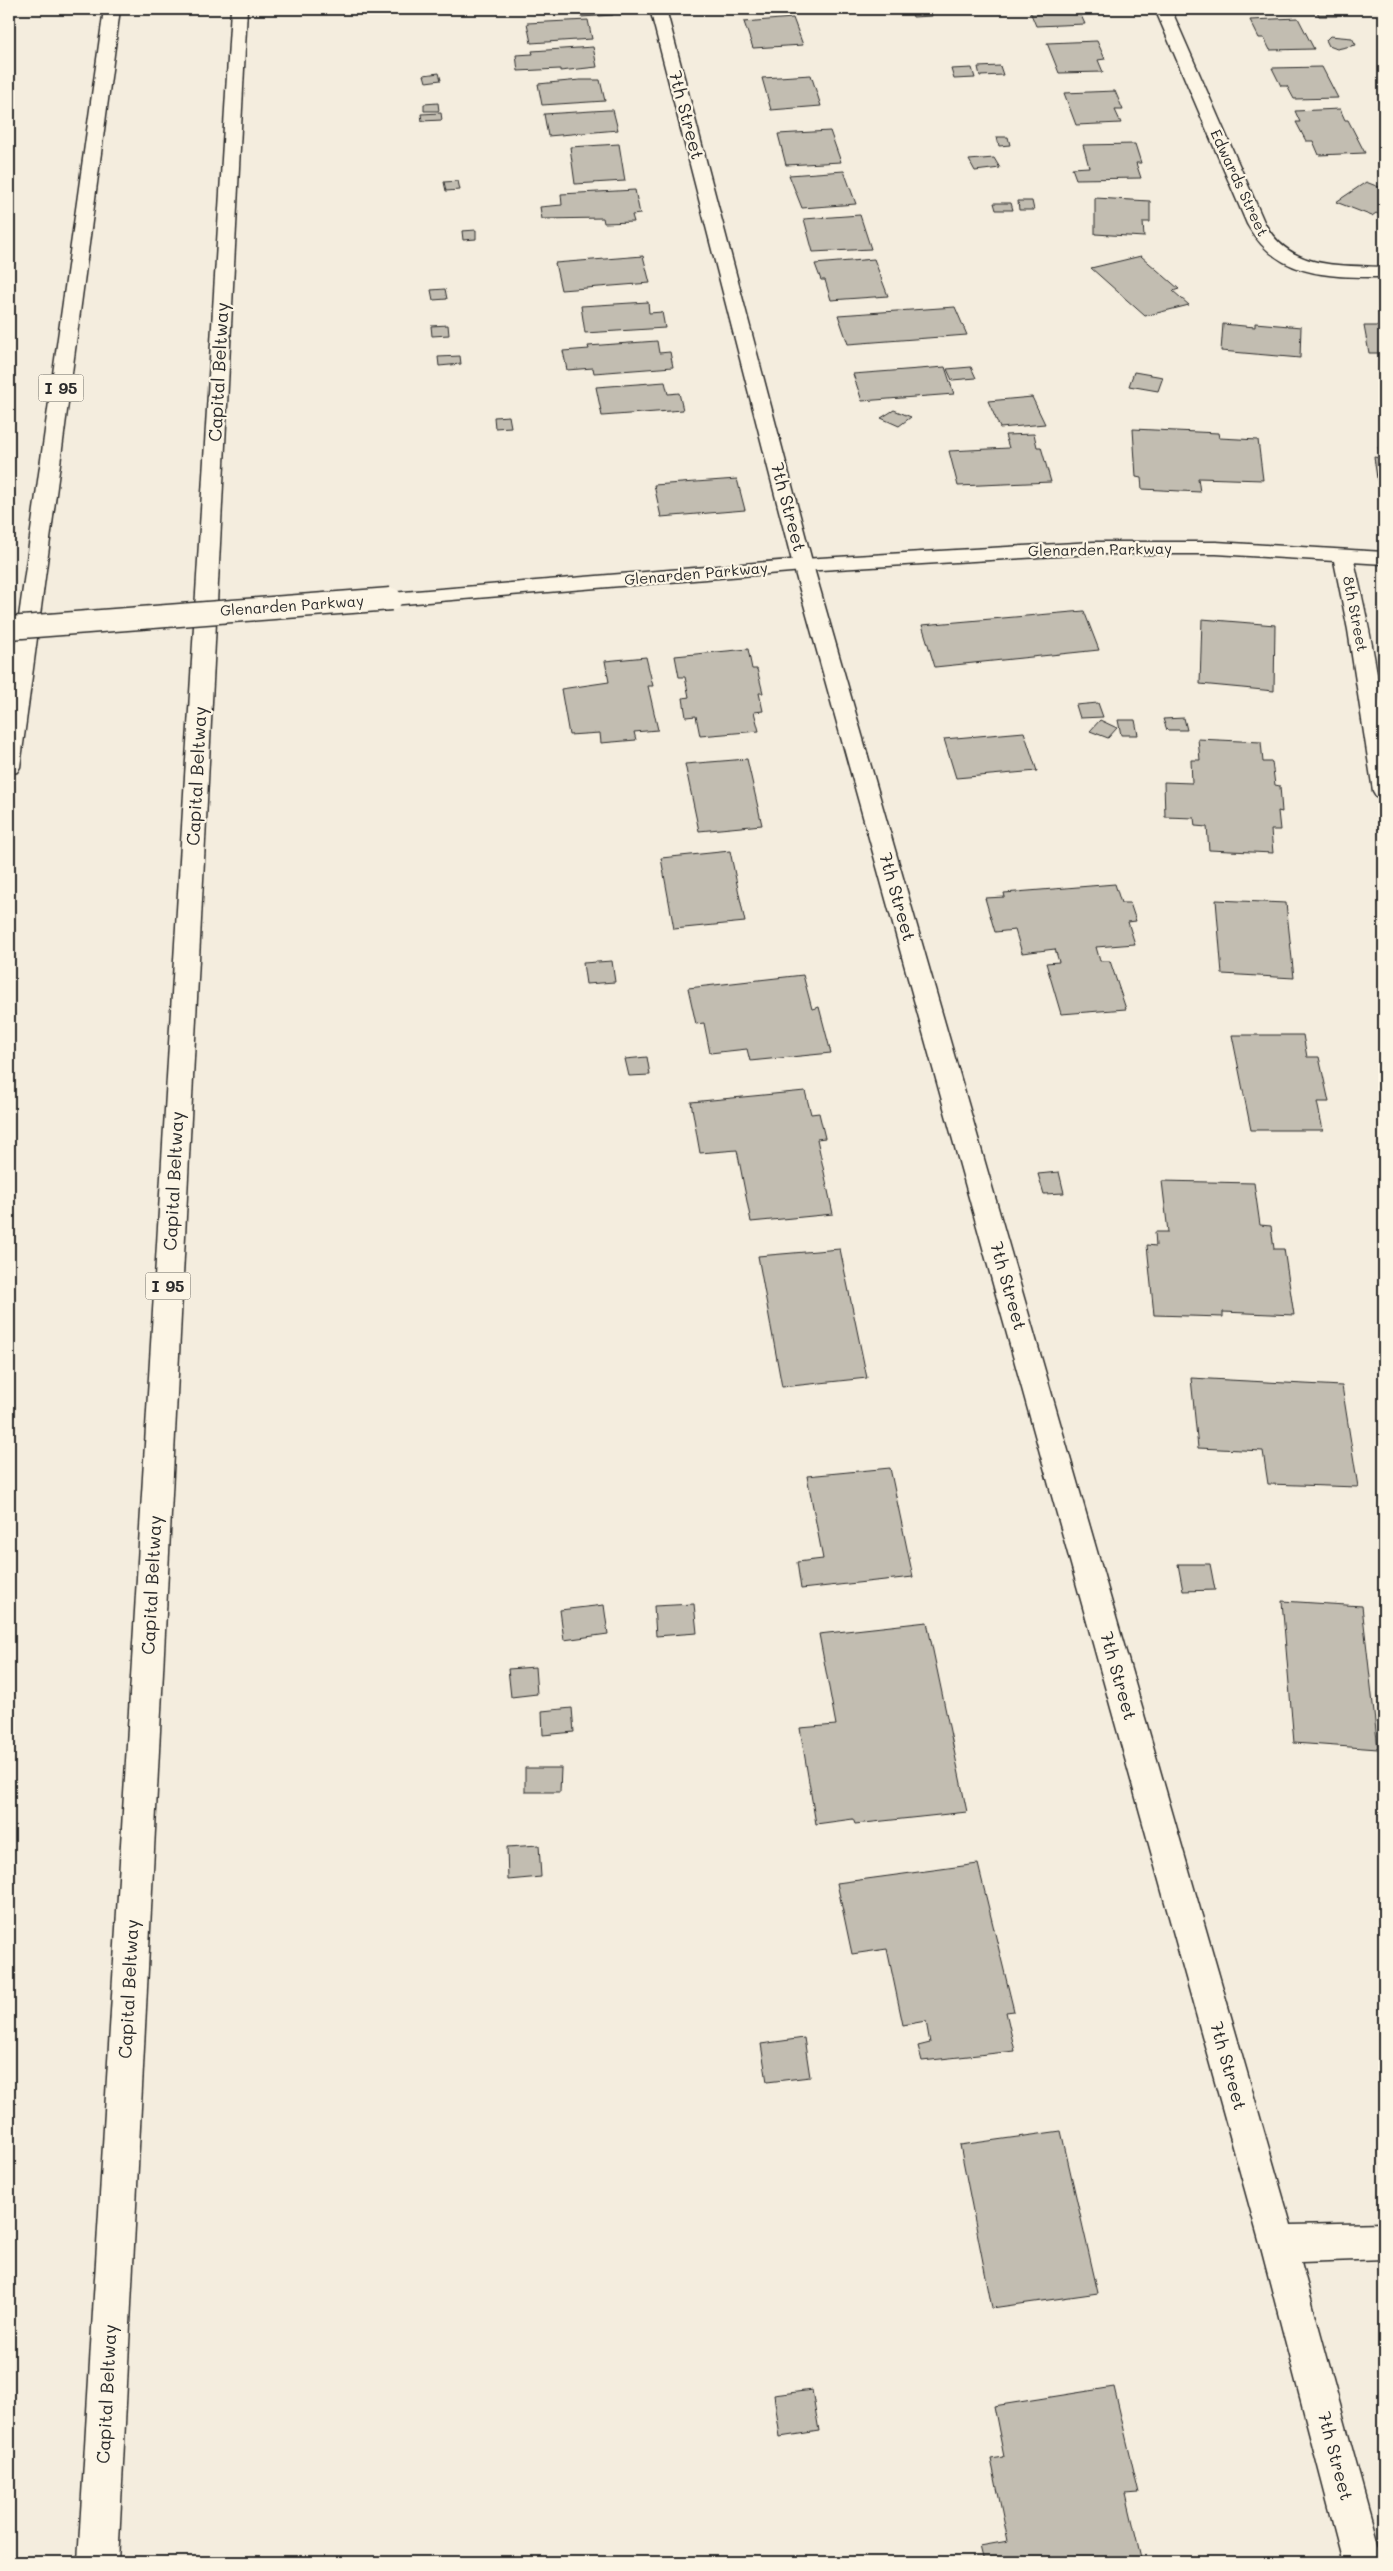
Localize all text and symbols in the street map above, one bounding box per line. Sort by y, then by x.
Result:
street label: 7th Street [664,68,710,162]
street label: Edwards Street [1206,126,1273,239]
street label: Capital Beltway [202,302,234,442]
road number: I 95 [38,374,84,402]
street label: 7th Street [766,460,812,554]
street label: Glenarden Parkway [1028,538,1172,560]
street label: Glenarden Parkway [623,557,769,589]
street label: 8th Street [1339,574,1373,653]
street label: Glenarden Parkway [219,590,365,620]
street label: Capital Beltway [180,706,212,846]
street label: 7th Street [874,850,922,944]
street label: Capital Beltway [157,1111,189,1251]
street label: 7th Street [985,1239,1033,1333]
road number: I 95 [146,1272,190,1300]
street label: Capital Beltway [135,1515,167,1655]
street label: 7th Street [1095,1629,1143,1723]
street label: Capital Beltway [112,1919,144,2059]
street label: 7th Street [1205,2019,1253,2113]
street label: Capital Beltway [90,2324,122,2464]
street label: 7th Street [1313,2409,1359,2503]

